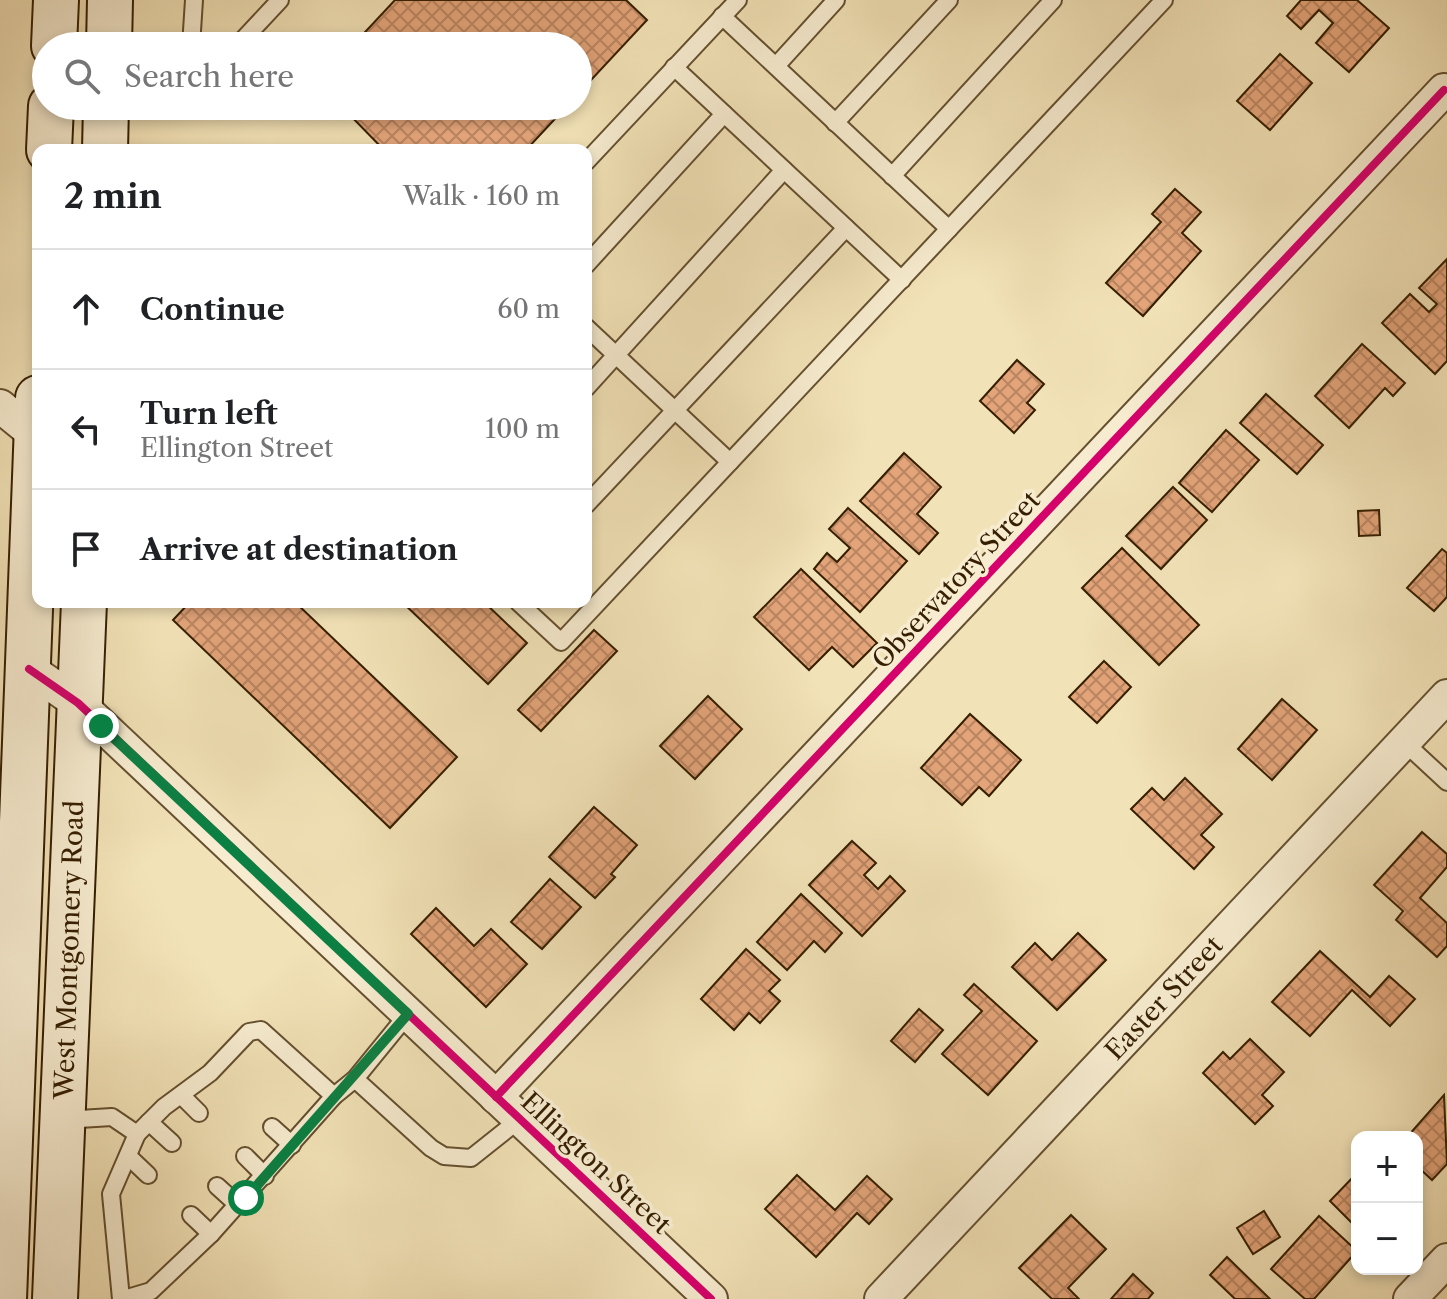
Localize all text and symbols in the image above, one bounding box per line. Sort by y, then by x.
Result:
search box [32,32,592,120]
icon: search [60,54,104,98]
text: Search here [124,58,294,95]
text: 2 min [64,175,162,217]
text: Walk · 160 m [403,180,560,212]
icon: ahead [64,287,108,331]
text: Continue [140,291,285,328]
text: 60 m [497,293,560,325]
text: Turn left [140,395,277,432]
icon: left [64,407,108,451]
text: 100 m [485,413,560,445]
text: Ellington Street [140,432,333,464]
street label: Observatory Street [865,484,1047,676]
icon: arrive [64,527,108,571]
text: Arrive at destination [140,531,458,568]
route end [83,708,119,744]
street label: West Montgomery Road [48,800,90,1101]
street label: Easter Street [1099,929,1230,1067]
street label: Ellington Street [514,1085,678,1241]
map controls [1351,1131,1423,1275]
button: + [1351,1131,1423,1203]
route start [228,1180,264,1216]
button: − [1351,1203,1423,1275]

